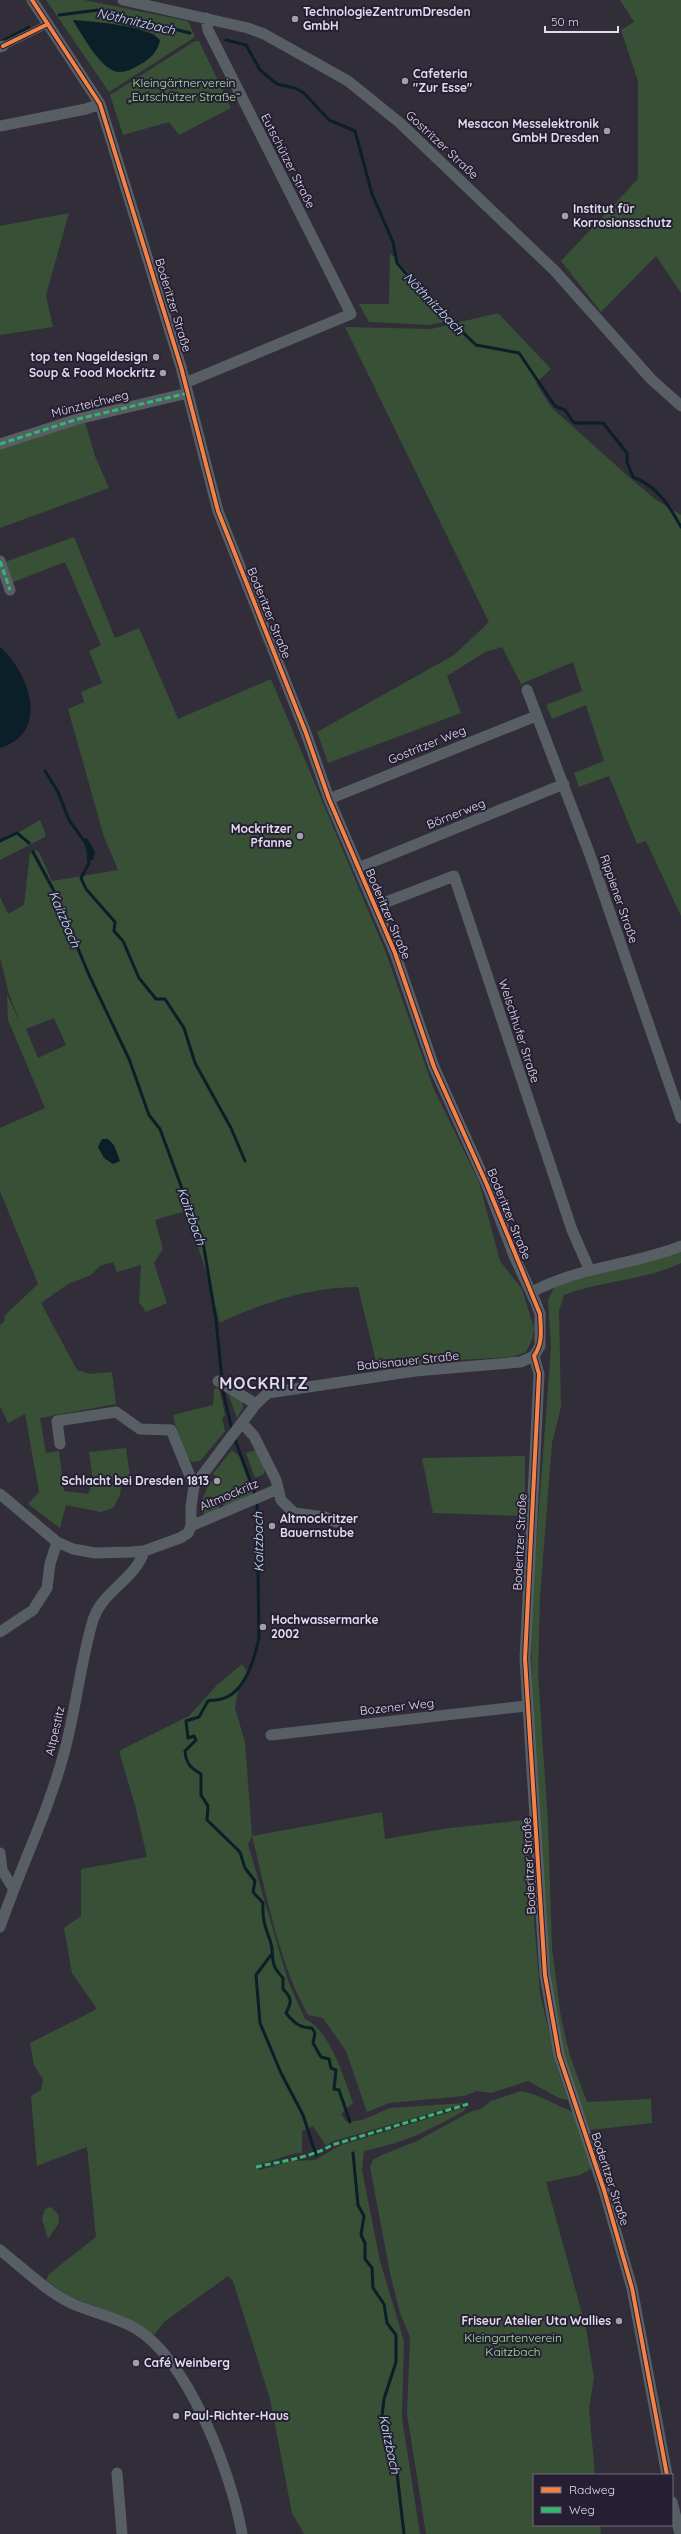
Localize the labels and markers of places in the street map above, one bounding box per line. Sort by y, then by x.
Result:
place label: TechnologieZentrumDresden GmbH [303,4,471,33]
marker: TechnologieZentrumDresden GmbH [290,14,300,24]
place label: Cafeteria "Zur Esse" [413,66,472,95]
marker: Cafeteria "Zur Esse" [400,76,410,86]
place label: Mesacon Messelektronik GmbH Dresden [458,116,599,145]
marker: Mesacon Messelektronik GmbH Dresden [602,126,612,136]
place label: Institut für Korrosionsschutz [573,201,672,230]
marker: Institut für Korrosionsschutz [560,211,570,221]
place label: top ten Nageldesign [30,349,148,364]
marker: top ten Nageldesign [151,352,161,362]
place label: Soup & Food Mockritz [29,365,155,380]
marker: Soup & Food Mockritz [158,368,168,378]
place label: Mockritzer Pfanne [231,821,292,850]
marker: Mockritzer Pfanne [295,831,305,841]
place label: Schlacht bei Dresden 1813 [62,1473,209,1488]
marker: Schlacht bei Dresden 1813 [212,1476,222,1486]
place label: Altmockritzer Bauernstube [280,1511,358,1540]
marker: Altmockritzer Bauernstube [267,1521,277,1531]
place label: Hochwassermarke 2002 [271,1612,379,1641]
marker: Hochwassermarke 2002 [258,1622,268,1632]
place label: Friseur Atelier Uta Wallies [461,2313,611,2328]
marker: Friseur Atelier Uta Wallies [614,2316,624,2326]
place label: Café Weinberg [144,2355,230,2370]
marker: Café Weinberg [131,2358,141,2368]
place label: Paul-Richter-Haus [184,2408,289,2423]
marker: Paul-Richter-Haus [171,2411,181,2421]

